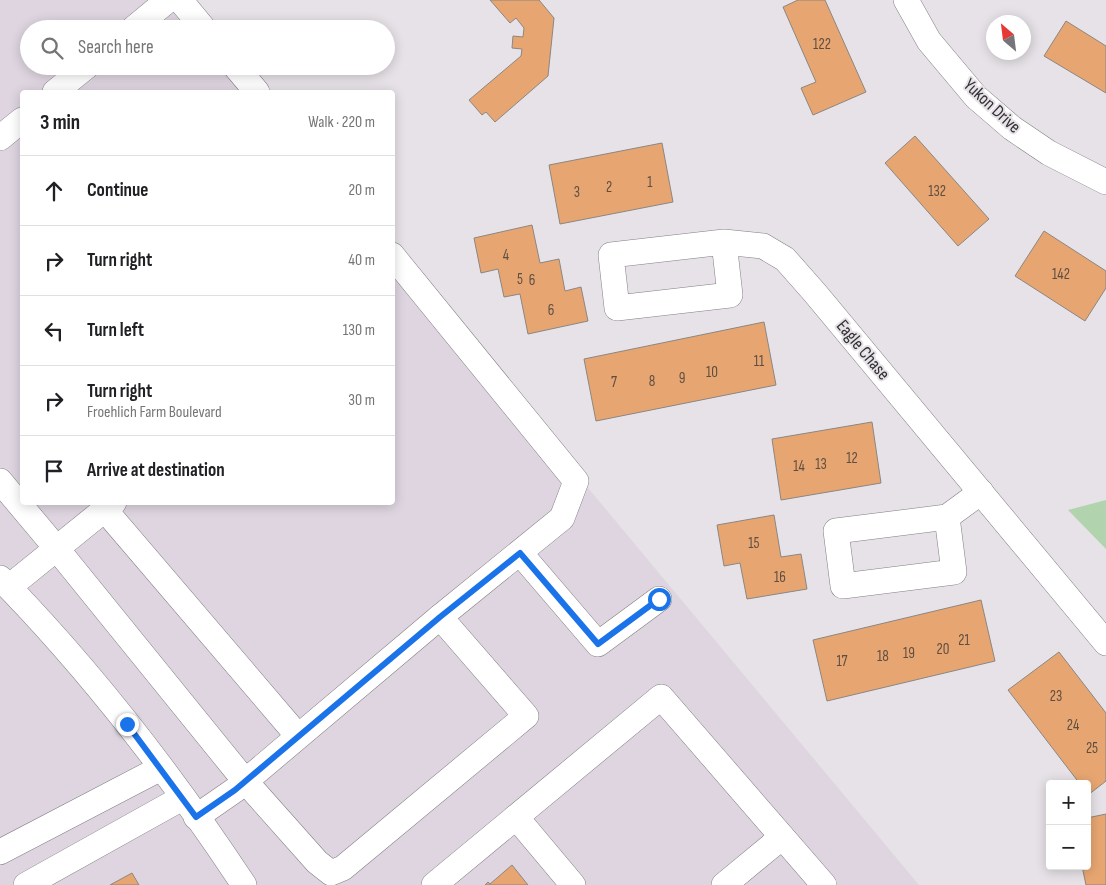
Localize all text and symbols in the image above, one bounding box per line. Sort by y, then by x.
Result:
north arrow [986,15,1031,60]
search box [20,20,395,75]
icon: search [38,34,66,62]
house number: 122 [813,35,831,54]
text: Search here [78,36,154,59]
street label: Yukon Drive [959,74,1025,138]
text: 3 min [40,110,80,135]
text: Walk · 220 m [308,113,375,132]
house number: 1 [647,173,653,192]
icon: ahead [40,177,68,205]
house number: 2 [606,178,612,197]
text: Continue [87,179,148,202]
text: 20 m [348,181,375,200]
house number: 132 [928,182,946,201]
house number: 3 [574,183,580,202]
house number: 4 [503,246,509,265]
icon: right [40,247,68,275]
text: Turn right [87,249,152,272]
text: 40 m [348,251,375,270]
house number: 142 [1052,265,1070,284]
house number: 5 [517,270,523,289]
house number: 6 [529,271,535,290]
house number: 6 [548,301,554,320]
street label: Eagle Chase [832,316,894,384]
icon: left [40,317,68,345]
text: Turn left [87,319,144,342]
text: 130 m [343,321,375,340]
house number: 11 [754,352,765,371]
house number: 10 [706,363,718,382]
house number: 9 [679,369,685,388]
house number: 8 [649,372,655,391]
house number: 7 [611,373,617,392]
text: Turn right [87,380,152,403]
icon: right [40,387,68,415]
text: 30 m [348,391,375,410]
text: Froehlich Farm Boulevard [87,403,222,422]
house number: 12 [846,449,858,468]
house number: 13 [815,455,827,474]
icon: arrive [40,457,68,485]
house number: 14 [793,457,805,476]
text: Arrive at destination [87,459,225,482]
house number: 15 [748,534,760,553]
house number: 16 [774,568,786,587]
route start [648,588,671,611]
house number: 21 [958,631,970,650]
house number: 20 [937,640,949,659]
house number: 19 [903,644,915,663]
house number: 18 [877,647,889,666]
house number: 17 [836,652,848,671]
house number: 23 [1050,687,1062,706]
route end [116,713,139,736]
house number: 24 [1067,716,1079,735]
house number: 25 [1086,739,1098,758]
map controls [1046,780,1091,870]
button: + [1046,780,1091,825]
button: − [1046,825,1091,870]

